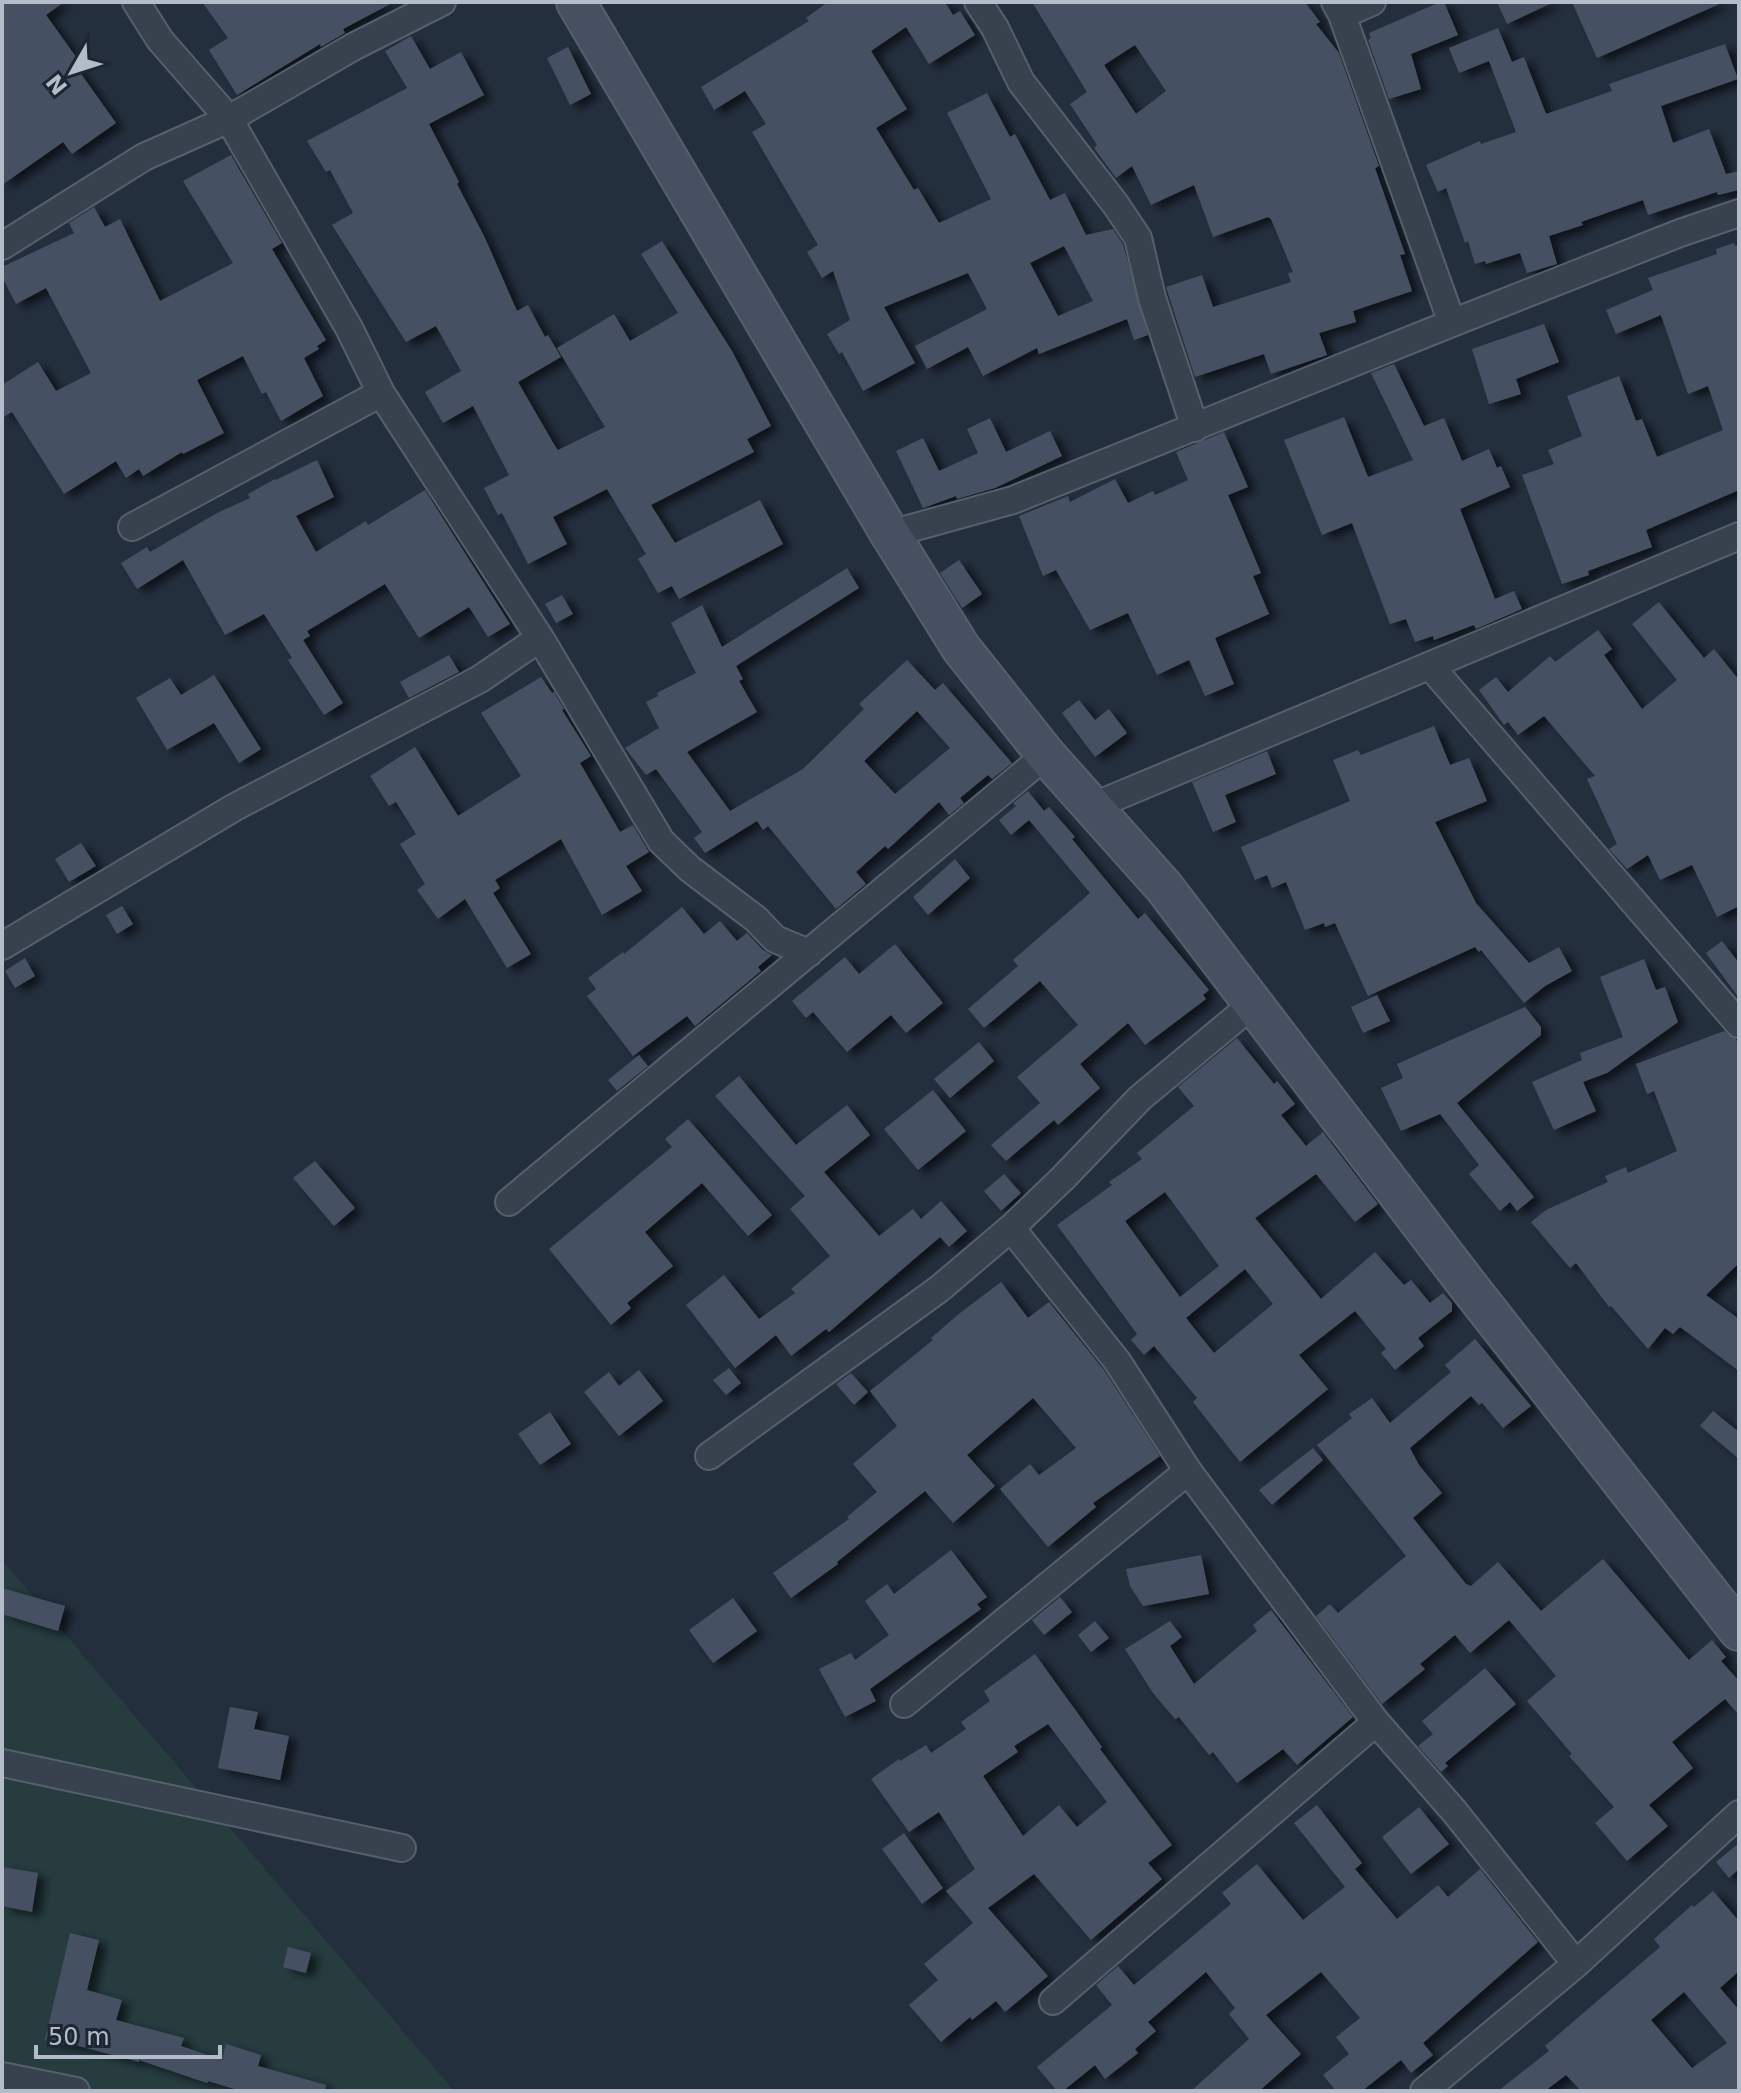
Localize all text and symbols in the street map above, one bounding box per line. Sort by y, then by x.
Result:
north arrow [32,32,112,112]
text: N [41,69,72,99]
scale bar [36,2009,220,2059]
text: 50 m [48,2023,110,2051]

